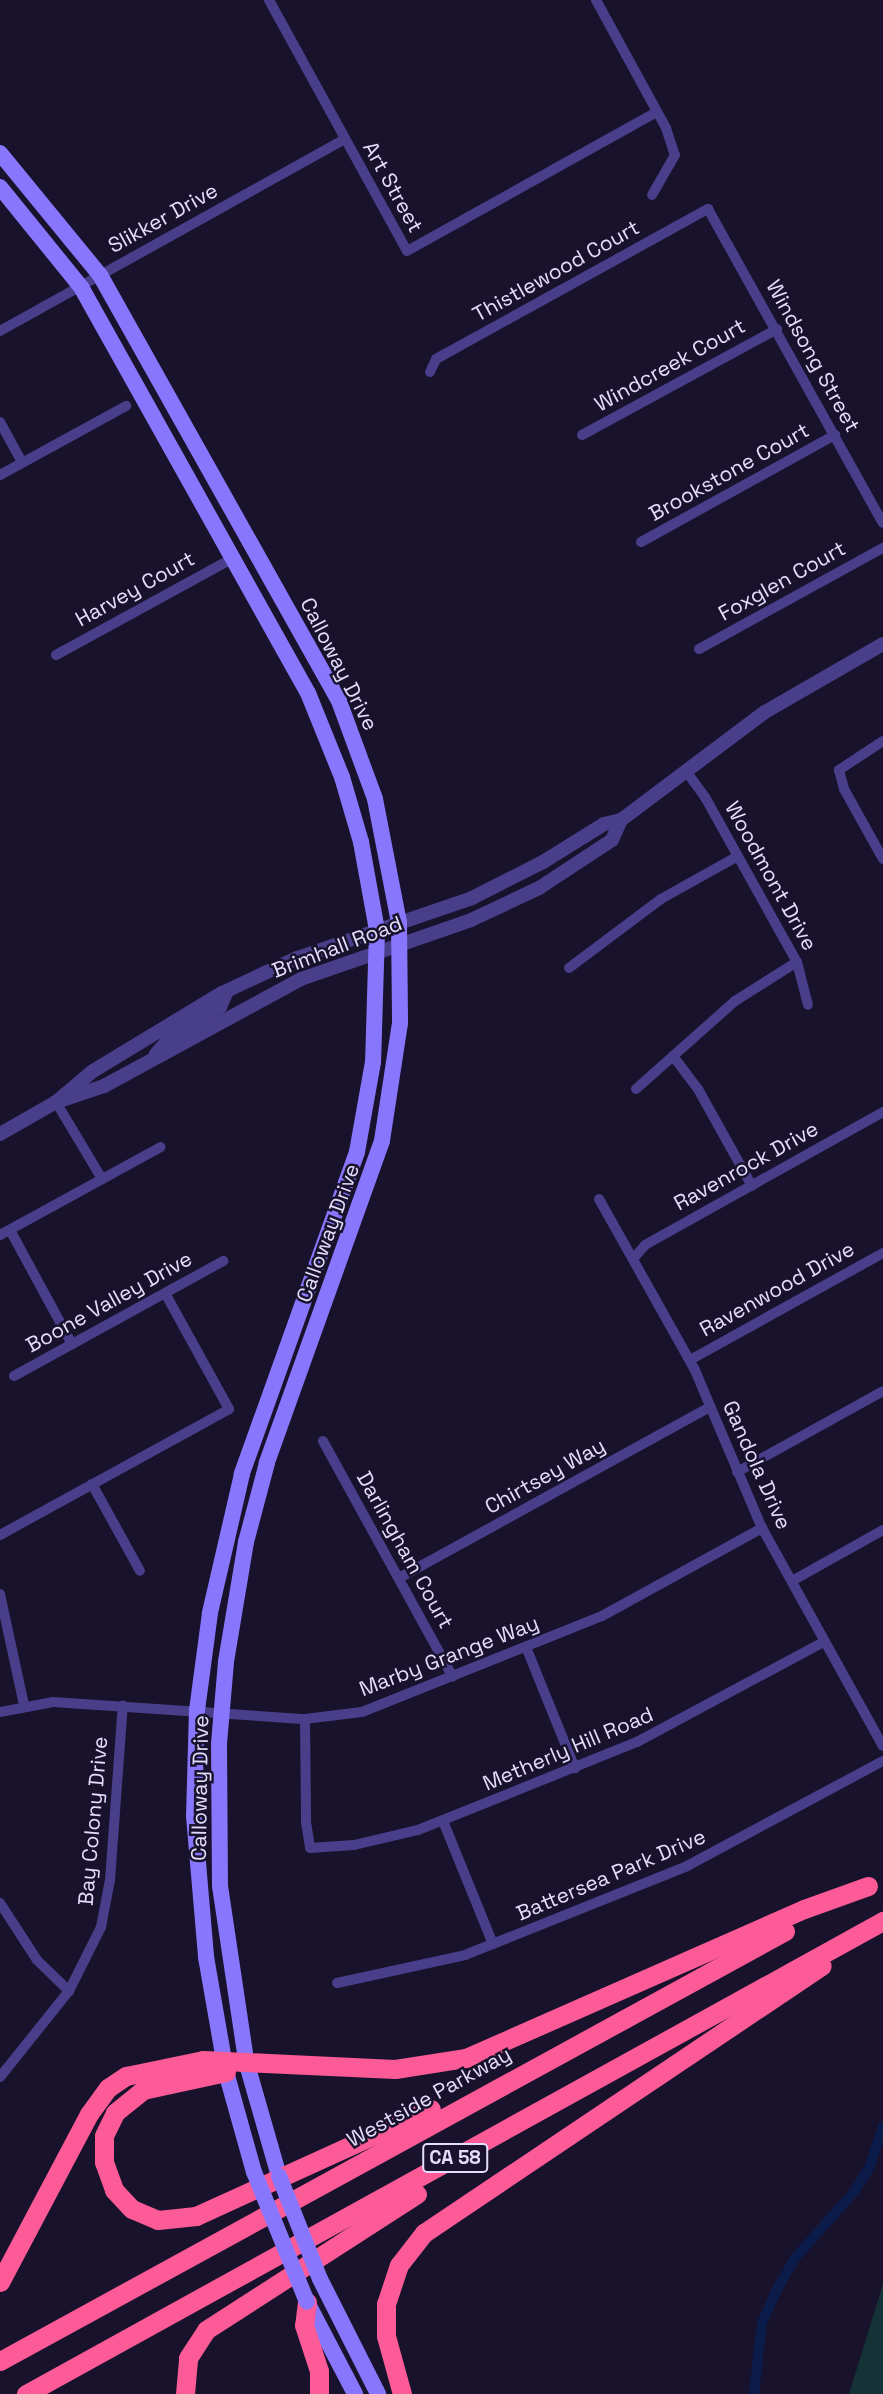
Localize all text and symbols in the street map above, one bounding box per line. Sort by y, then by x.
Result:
street label: Art Street [358,137,428,237]
street label: Slikker Drive [104,178,222,258]
street label: Thistlewood Court [468,215,644,327]
street label: Windsong Street [761,276,865,436]
street label: Windcreek Court [590,313,750,417]
street label: Brookstone Court [645,418,813,526]
street label: Foxglen Court [714,536,850,626]
street label: Harvey Court [71,546,199,632]
street label: Calloway Drive [295,593,383,735]
street label: Woodmont Drive [720,797,822,955]
street label: Brimhall Road [268,911,406,983]
street label: Ravenrock Drive [669,1116,823,1216]
street label: Calloway Drive [291,1160,365,1306]
street label: Ravenwood Drive [695,1236,859,1342]
street label: Boone Valley Drive [21,1246,197,1358]
street label: Gandola Drive [717,1397,797,1533]
street label: Chirtsey Way [480,1433,610,1519]
street label: Darlingham Court [351,1467,459,1633]
street label: Marby Grange Way [356,1610,542,1702]
street label: Metherly Hill Road [479,1702,657,1796]
street label: Calloway Drive [186,1715,214,1861]
street label: Bay Colony Drive [73,1735,113,1907]
street label: Battersea Park Drive [513,1824,709,1926]
street label: Westside Parkway [343,2041,515,2153]
road number: CA 58 [422,2142,488,2174]

